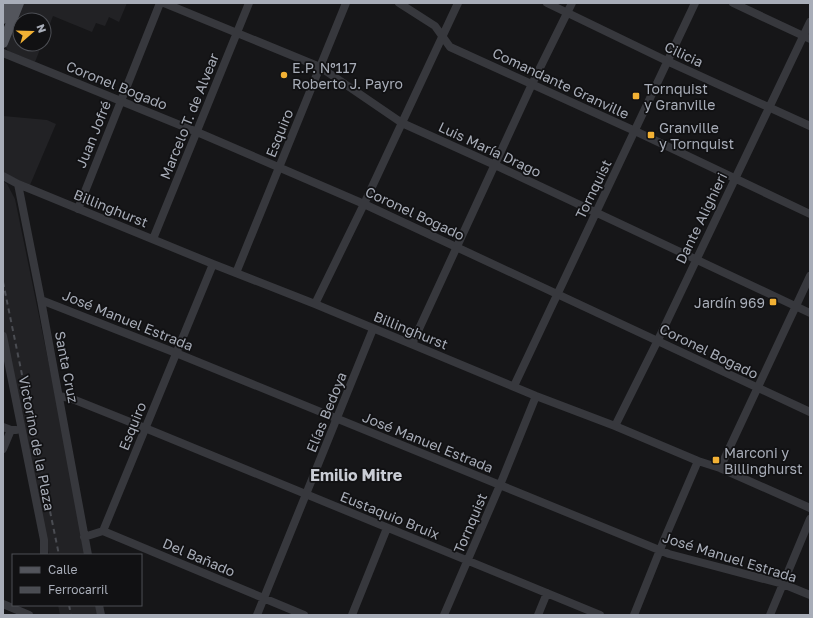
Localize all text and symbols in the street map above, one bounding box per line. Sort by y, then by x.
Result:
north arrow [12,12,52,52]
text: N [34,22,49,35]
street label: Cilicia [662,38,706,70]
street label: Comandante Granville [490,44,632,122]
street label: Marcelo T. de Alvear [156,50,222,182]
street label: Coronel Bogado [64,57,170,113]
place label: E.P. Nº117 Roberto J. Payro [292,59,403,92]
marker: E.P. Nº117 Roberto J. Payro [279,70,289,80]
place label: Tornquist y Granville [644,80,715,113]
marker: Tornquist y Granville [631,91,641,101]
street label: Juan Jofré [72,98,114,170]
street label: Esquiro [262,106,296,160]
street label: Luis María Drago [436,118,544,180]
place label: Granville y Tornquist [659,119,734,152]
marker: Granville y Tornquist [646,130,656,140]
street label: Tornquist [571,157,615,221]
street label: Dante Alighieri [672,170,730,266]
street label: Coronel Bogado [363,183,467,243]
street label: Billinghurst [71,185,151,231]
street label: José Manuel Estrada [60,286,196,354]
place label: Jardín 969 [694,294,765,311]
marker: Jardín 969 [768,297,778,307]
street label: Billinghurst [371,307,451,353]
street label: Coronel Bogado [657,320,761,382]
street label: Santa Cruz [52,330,82,404]
street label: Elías Bedoya [302,369,350,455]
street label: Victorino de la Plaza [16,374,58,512]
street label: Esquiro [115,399,149,453]
street label: José Manuel Estrada [360,408,496,476]
place label: Marconi y Billinghurst [724,444,803,477]
marker: Marconi y Billinghurst [711,455,721,465]
district label: Emilio Mitre [310,465,402,485]
street label: Eustaquio Bruix [338,487,442,543]
street label: Tornquist [450,490,490,556]
street label: José Manuel Estrada [661,528,799,586]
street label: Del Bañado [160,534,238,580]
legend [12,554,142,606]
text: Calle [48,562,78,577]
text: Ferrocarril [48,582,108,597]

